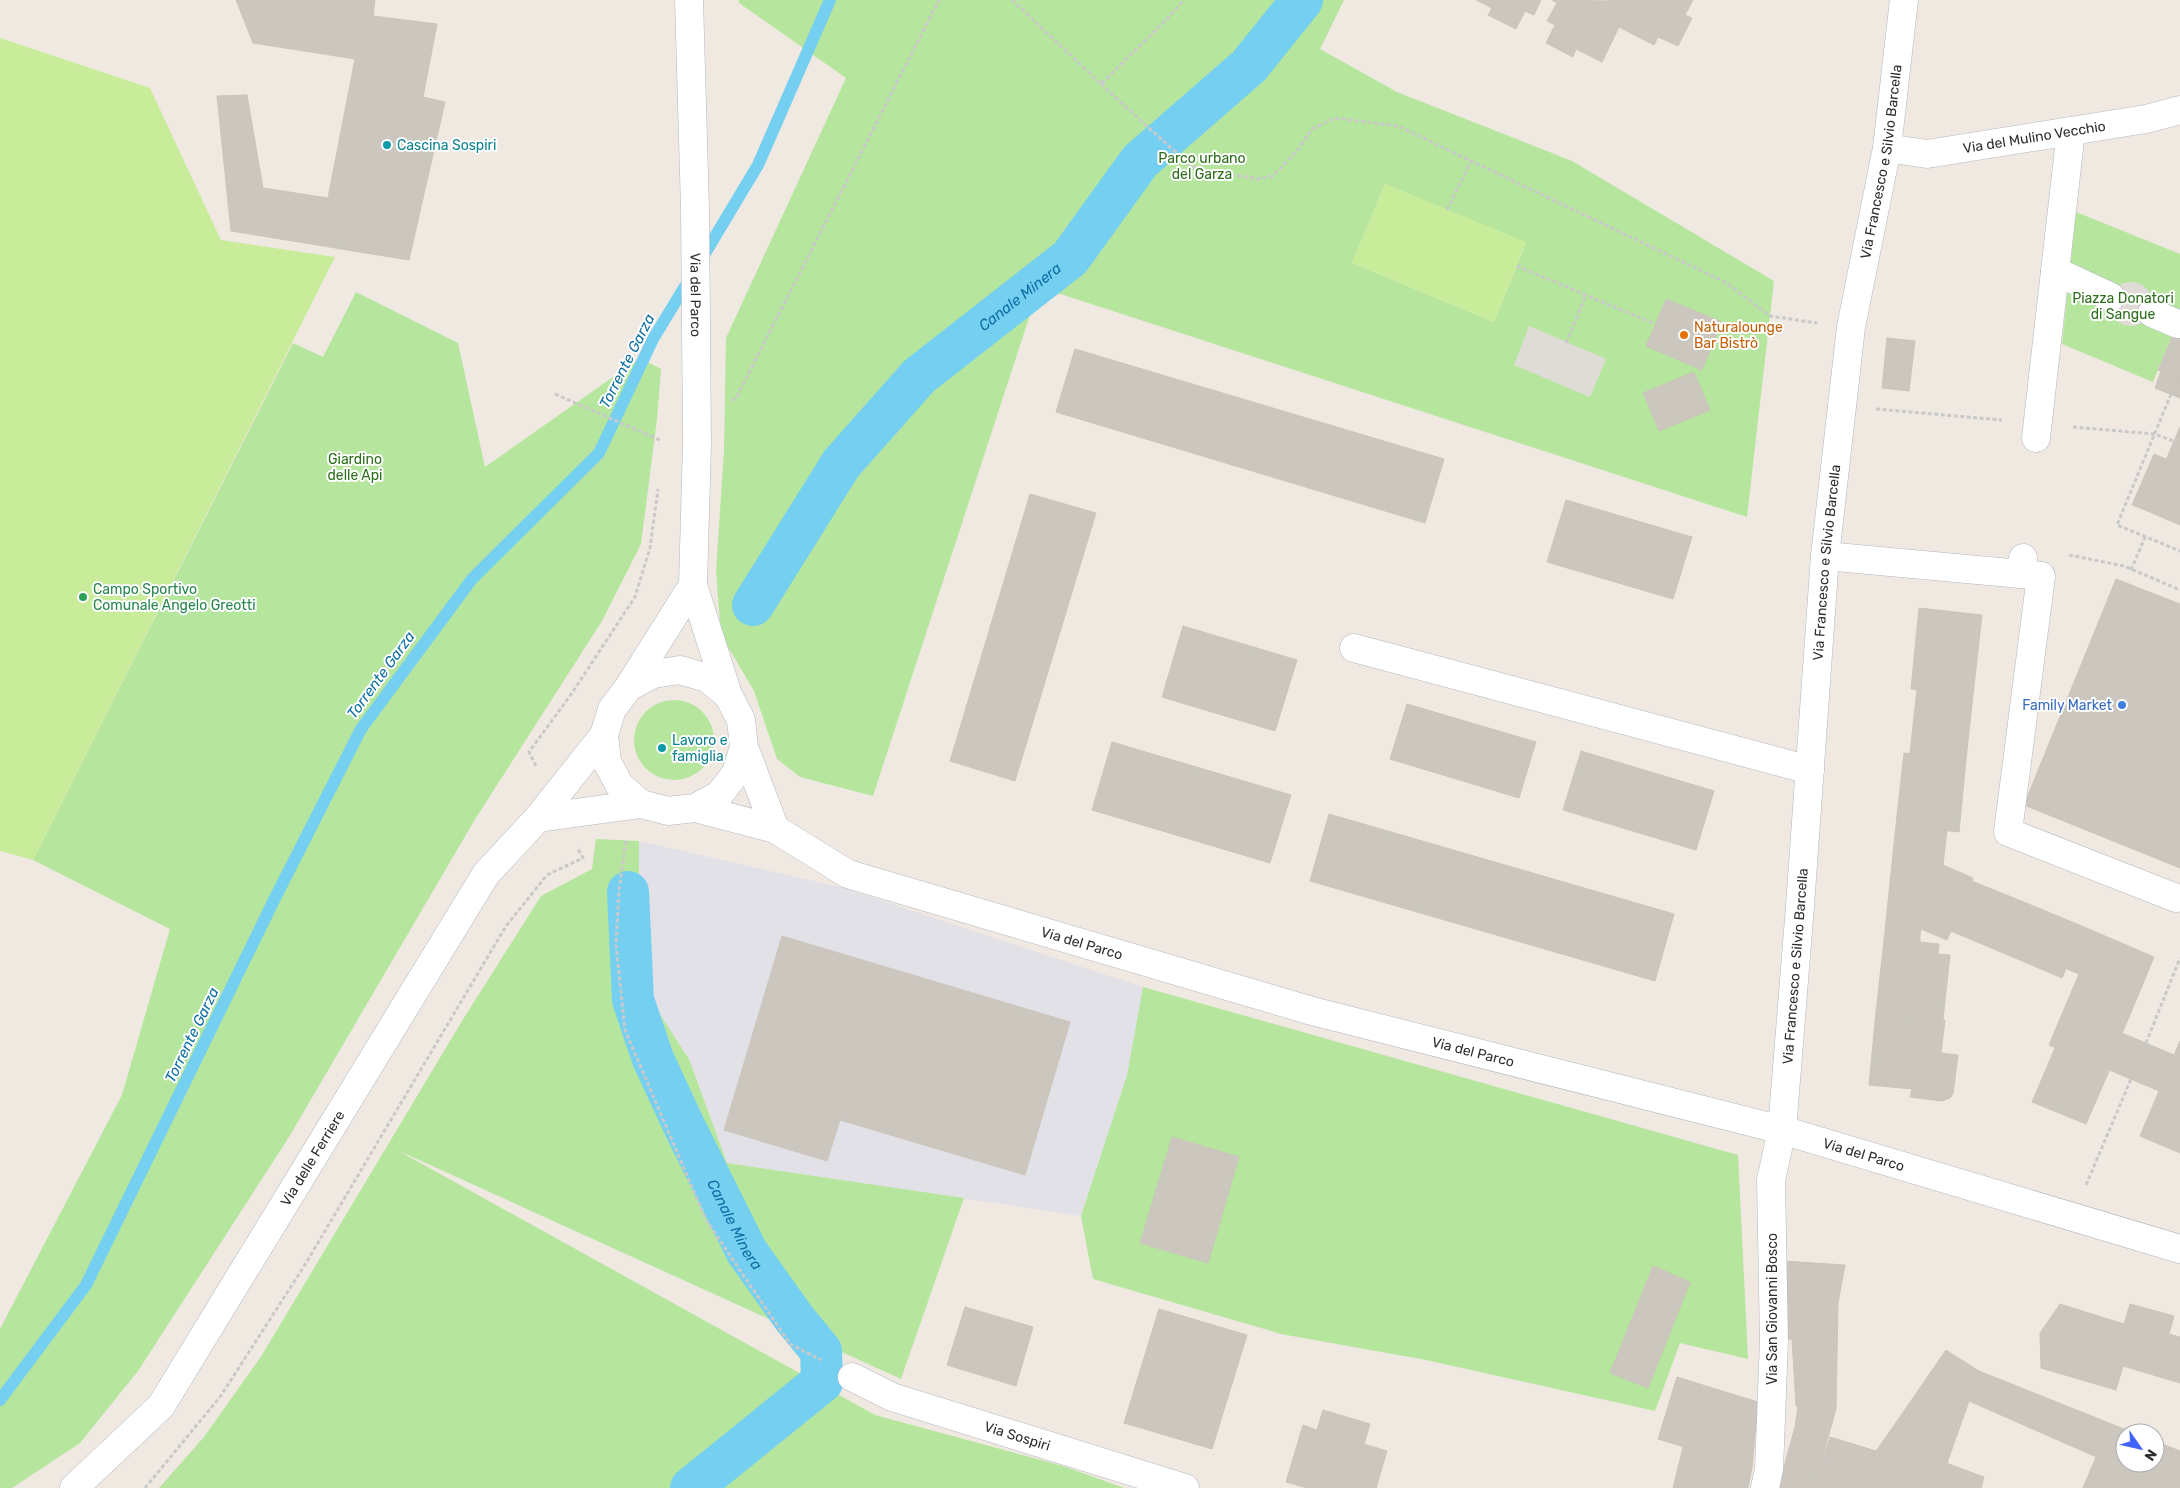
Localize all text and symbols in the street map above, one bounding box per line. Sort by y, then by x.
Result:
street label: Via Francesco e Silvio Barcella [1857,64,1906,260]
street label: Via del Mulino Vecchio [1962,118,2107,157]
place label: Cascina Sospiri [397,137,496,154]
marker: Cascina Sospiri [381,139,393,151]
park label: Parco urbano del Garza [1158,150,1246,183]
street label: Via del Parco [686,253,704,337]
water label: Canale Minera [975,259,1065,335]
park label: Piazza Donatori di Sangue [2072,290,2174,323]
water label: Torrente Garza [595,311,659,411]
place label: Naturalounge Bar Bistrò [1694,319,1783,352]
marker: Naturalounge Bar Bistrò [1678,329,1690,341]
park label: Giardino delle Api [328,451,383,484]
street label: Via Francesco e Silvio Barcella [1810,464,1844,661]
place label: Campo Sportivo Comunale Angelo Greotti [93,581,256,614]
marker: Campo Sportivo Comunale Angelo Greotti [77,591,89,603]
water label: Torrente Garza [343,628,419,722]
place label: Family Market [2022,697,2113,714]
marker: Family Market [2116,699,2128,711]
place label: Lavoro e famiglia [672,732,728,765]
marker: Lavoro e famiglia [656,742,668,754]
street label: Via Francesco e Silvio Barcella [1779,868,1812,1065]
street label: Via del Parco [1039,923,1125,964]
water label: Torrente Garza [161,984,223,1086]
street label: Via del Parco [1430,1034,1516,1071]
street label: Via delle Ferriere [277,1107,349,1209]
street label: Via del Parco [1821,1135,1906,1175]
water label: Canale Minera [703,1176,766,1274]
street label: Via San Giovanni Bosco [1764,1233,1781,1385]
street label: Via Sospiri [982,1418,1052,1455]
north arrow [2115,1423,2165,1473]
text: N [2140,1446,2160,1464]

